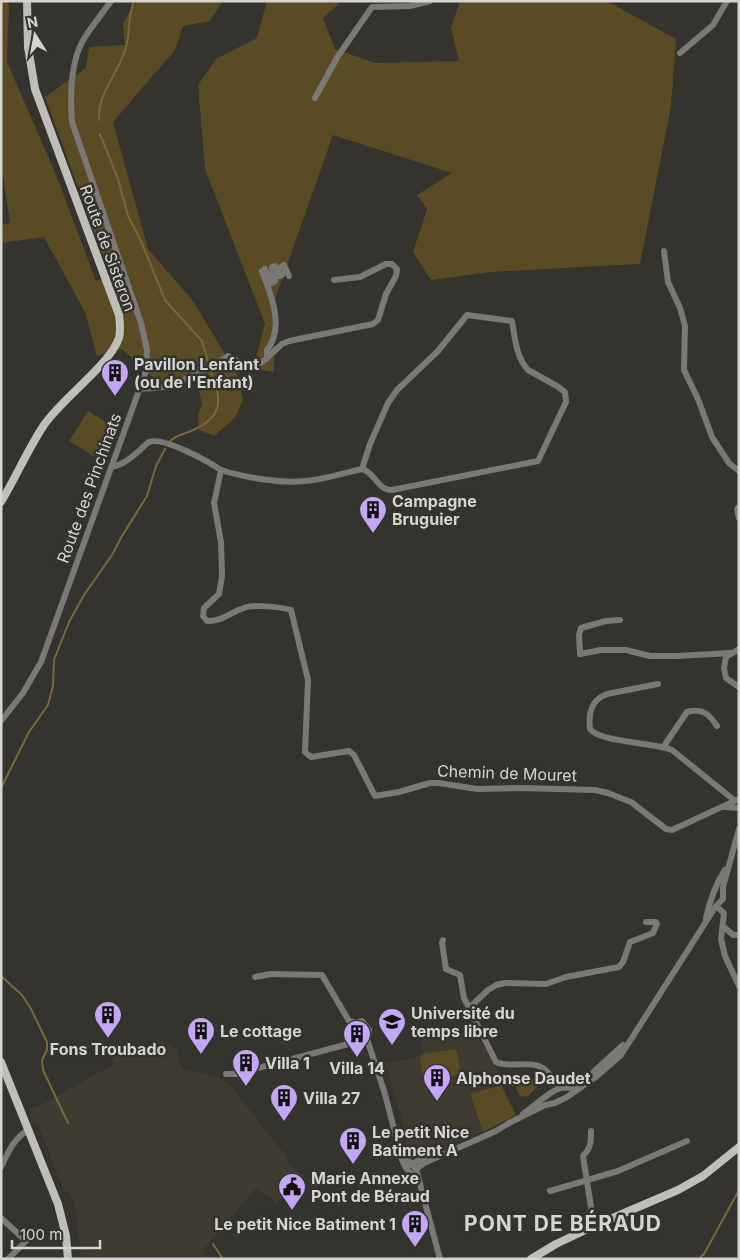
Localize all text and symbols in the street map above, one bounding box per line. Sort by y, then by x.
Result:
north arrow [10,10,60,60]
text: N [26,12,39,31]
street label: Route de Sisteron [76,182,140,314]
place label: Pavillon Lenfant (ou de l'Enfant) [134,354,259,392]
building icon: Pavillon Lenfant (ou de l'Enfant) [100,358,130,397]
street label: Route des Pinchinats [53,410,125,566]
place label: Campagne Bruguier [392,491,477,529]
building icon: Campagne Bruguier [358,495,388,534]
street label: Chemin de Mouret [437,761,577,785]
building icon: Fons Troubado [93,1000,123,1039]
place label: Université du temps libre [411,1003,515,1041]
school or university icon: Université du temps libre [377,1007,407,1046]
building icon: Le cottage [186,1016,216,1055]
building icon: Villa 14 [342,1019,372,1058]
place label: Le cottage [220,1021,302,1041]
place label: Fons Troubado [50,1039,166,1059]
building icon: Villa 1 [231,1048,261,1087]
place label: Villa 1 [265,1053,310,1073]
place label: Villa 14 [329,1058,385,1078]
building icon: Alphonse Daudet [422,1063,452,1102]
place label: Alphonse Daudet [456,1068,591,1088]
building icon: Villa 27 [269,1083,299,1122]
place label: Villa 27 [303,1088,360,1108]
place label: Le petit Nice Batiment A [372,1122,469,1160]
building icon: Le petit Nice Batiment A [338,1126,368,1165]
place label: Marie Annexe Pont de Béraud [311,1168,430,1206]
public building icon: Marie Annexe Pont de Béraud [277,1172,307,1211]
building icon: Le petit Nice Batiment 1 [400,1209,430,1248]
district label: PONT DE BÉRAUD [464,1210,662,1236]
place label: Le petit Nice Batiment 1 [214,1214,396,1234]
scale bar [12,1218,100,1250]
text: 100 m [20,1225,62,1244]

